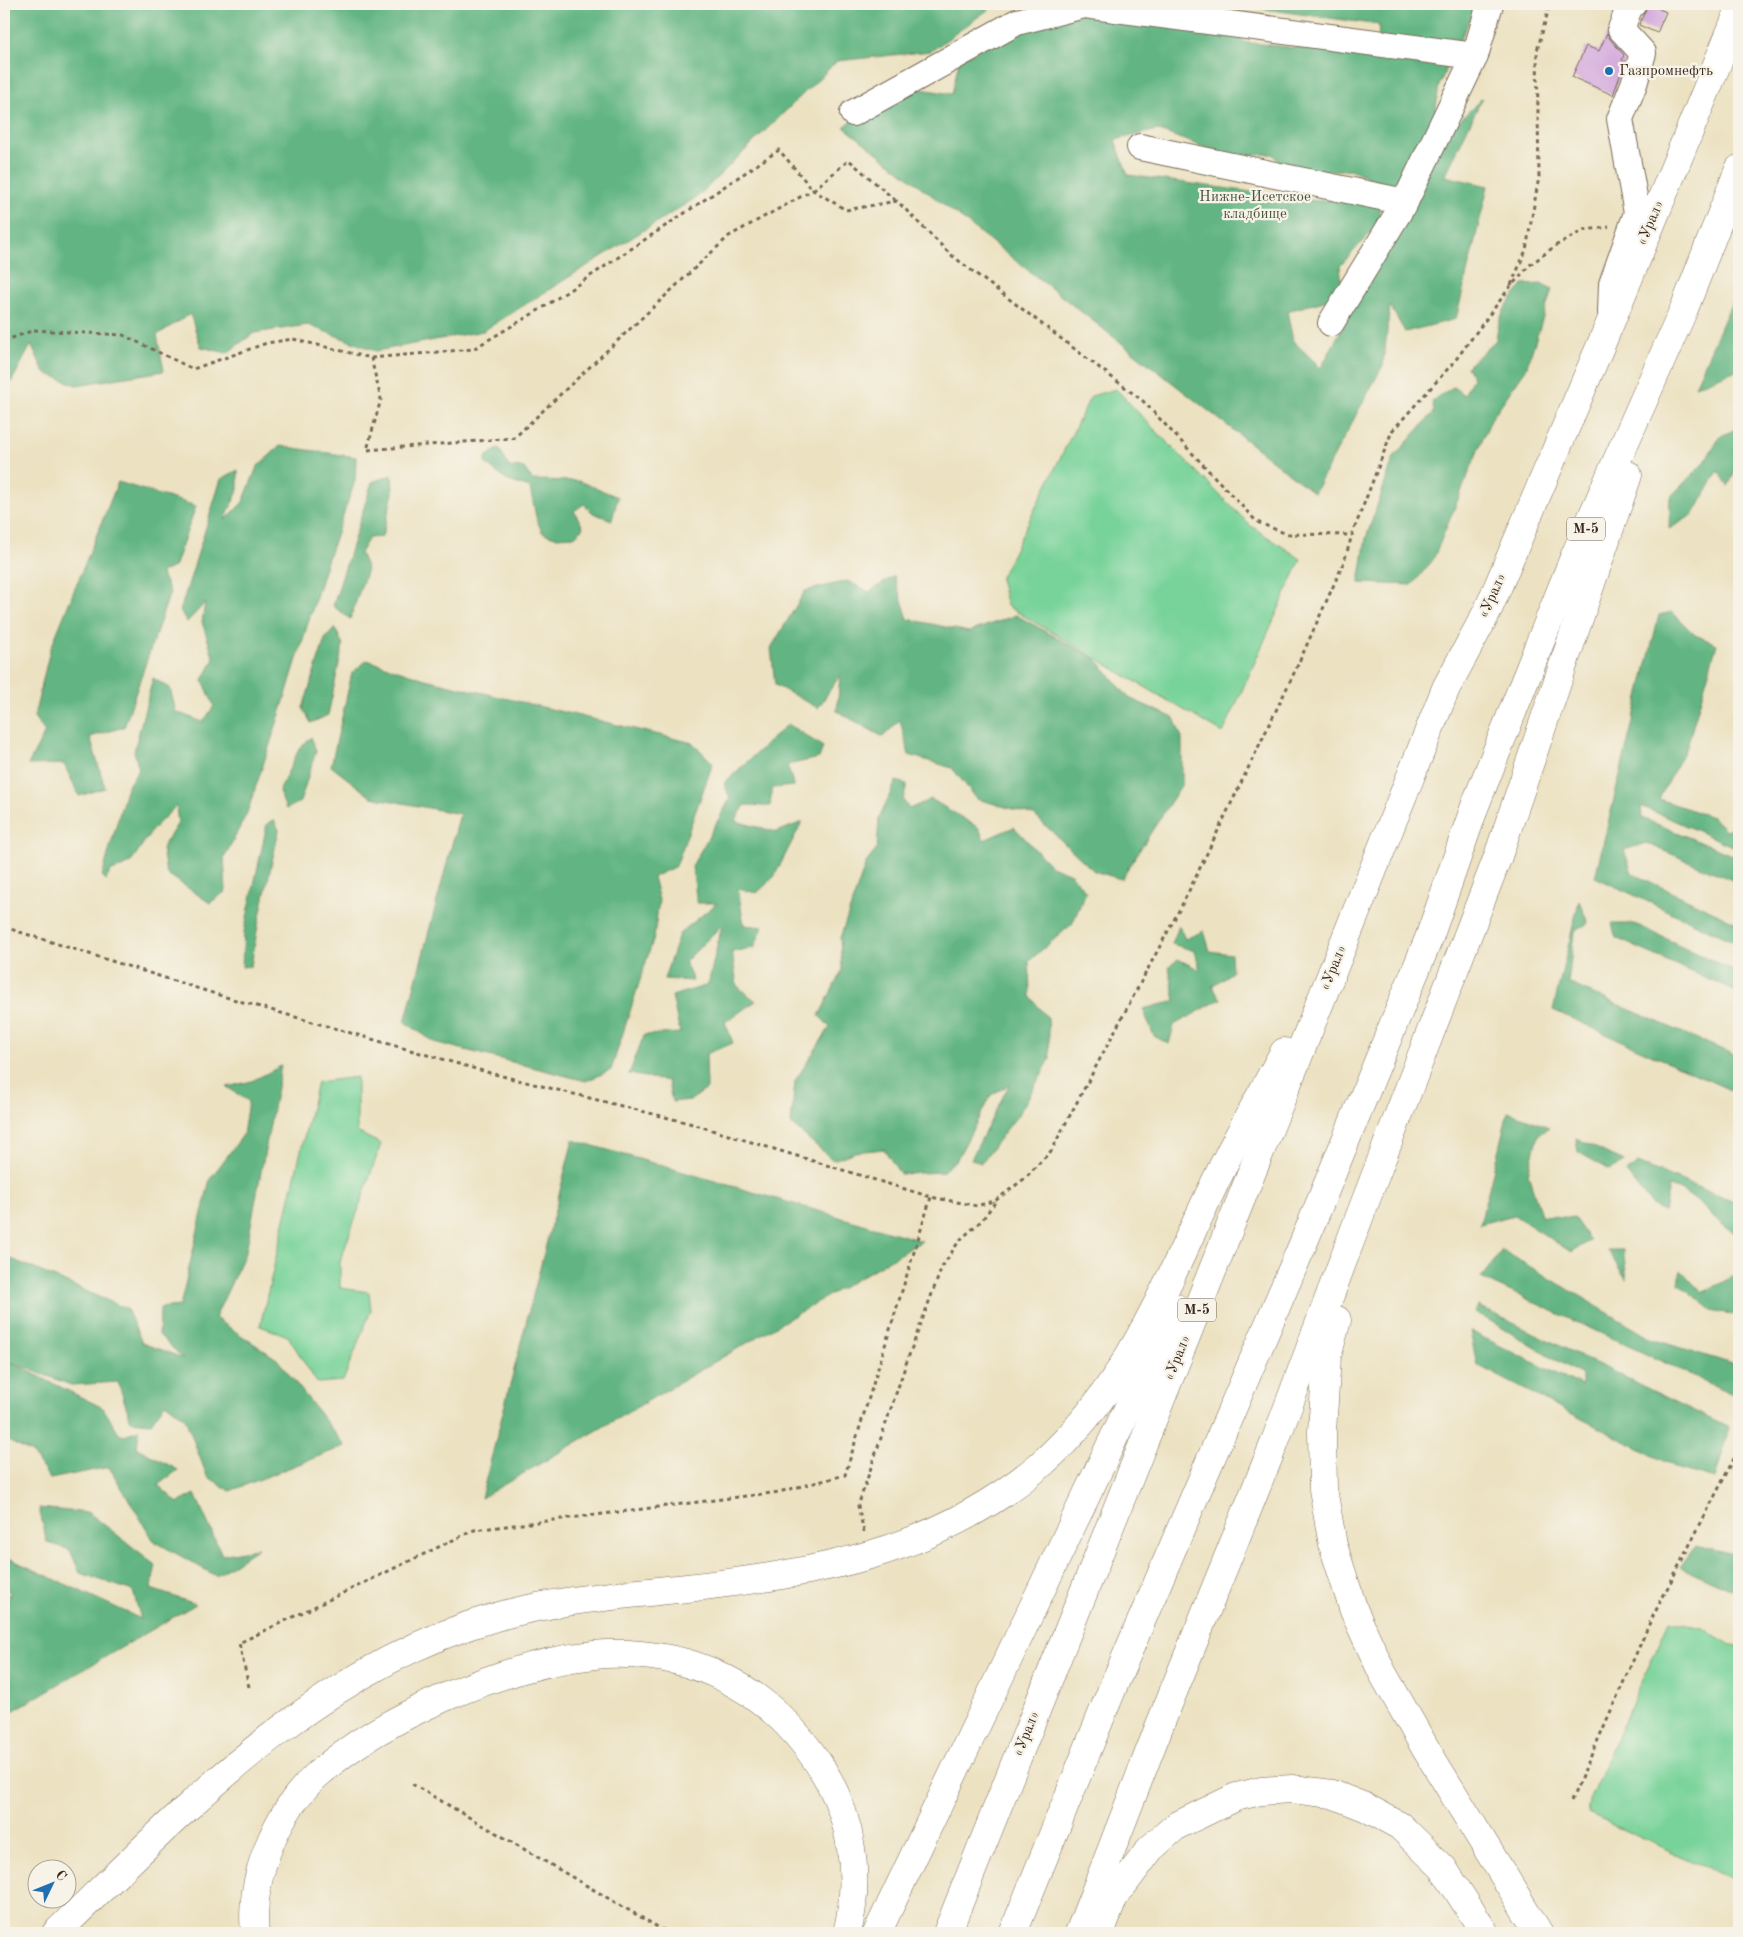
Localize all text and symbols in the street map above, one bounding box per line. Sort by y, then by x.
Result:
place label: Газпромнефть [1619,64,1713,79]
marker: Газпромнефть [1603,65,1615,77]
park label: Нижне-Исетское кладбище [1199,190,1311,222]
street label: «Урал» [1635,198,1667,248]
road number: М-5 [1567,518,1605,540]
street label: «Урал» [1477,571,1509,621]
street label: «Урал» [1318,943,1350,993]
road number: М-5 [1178,1298,1216,1322]
street label: «Урал» [1162,1333,1194,1383]
street label: «Урал» [1011,1709,1043,1759]
north arrow [28,1860,78,1910]
text: С [53,1868,69,1884]

